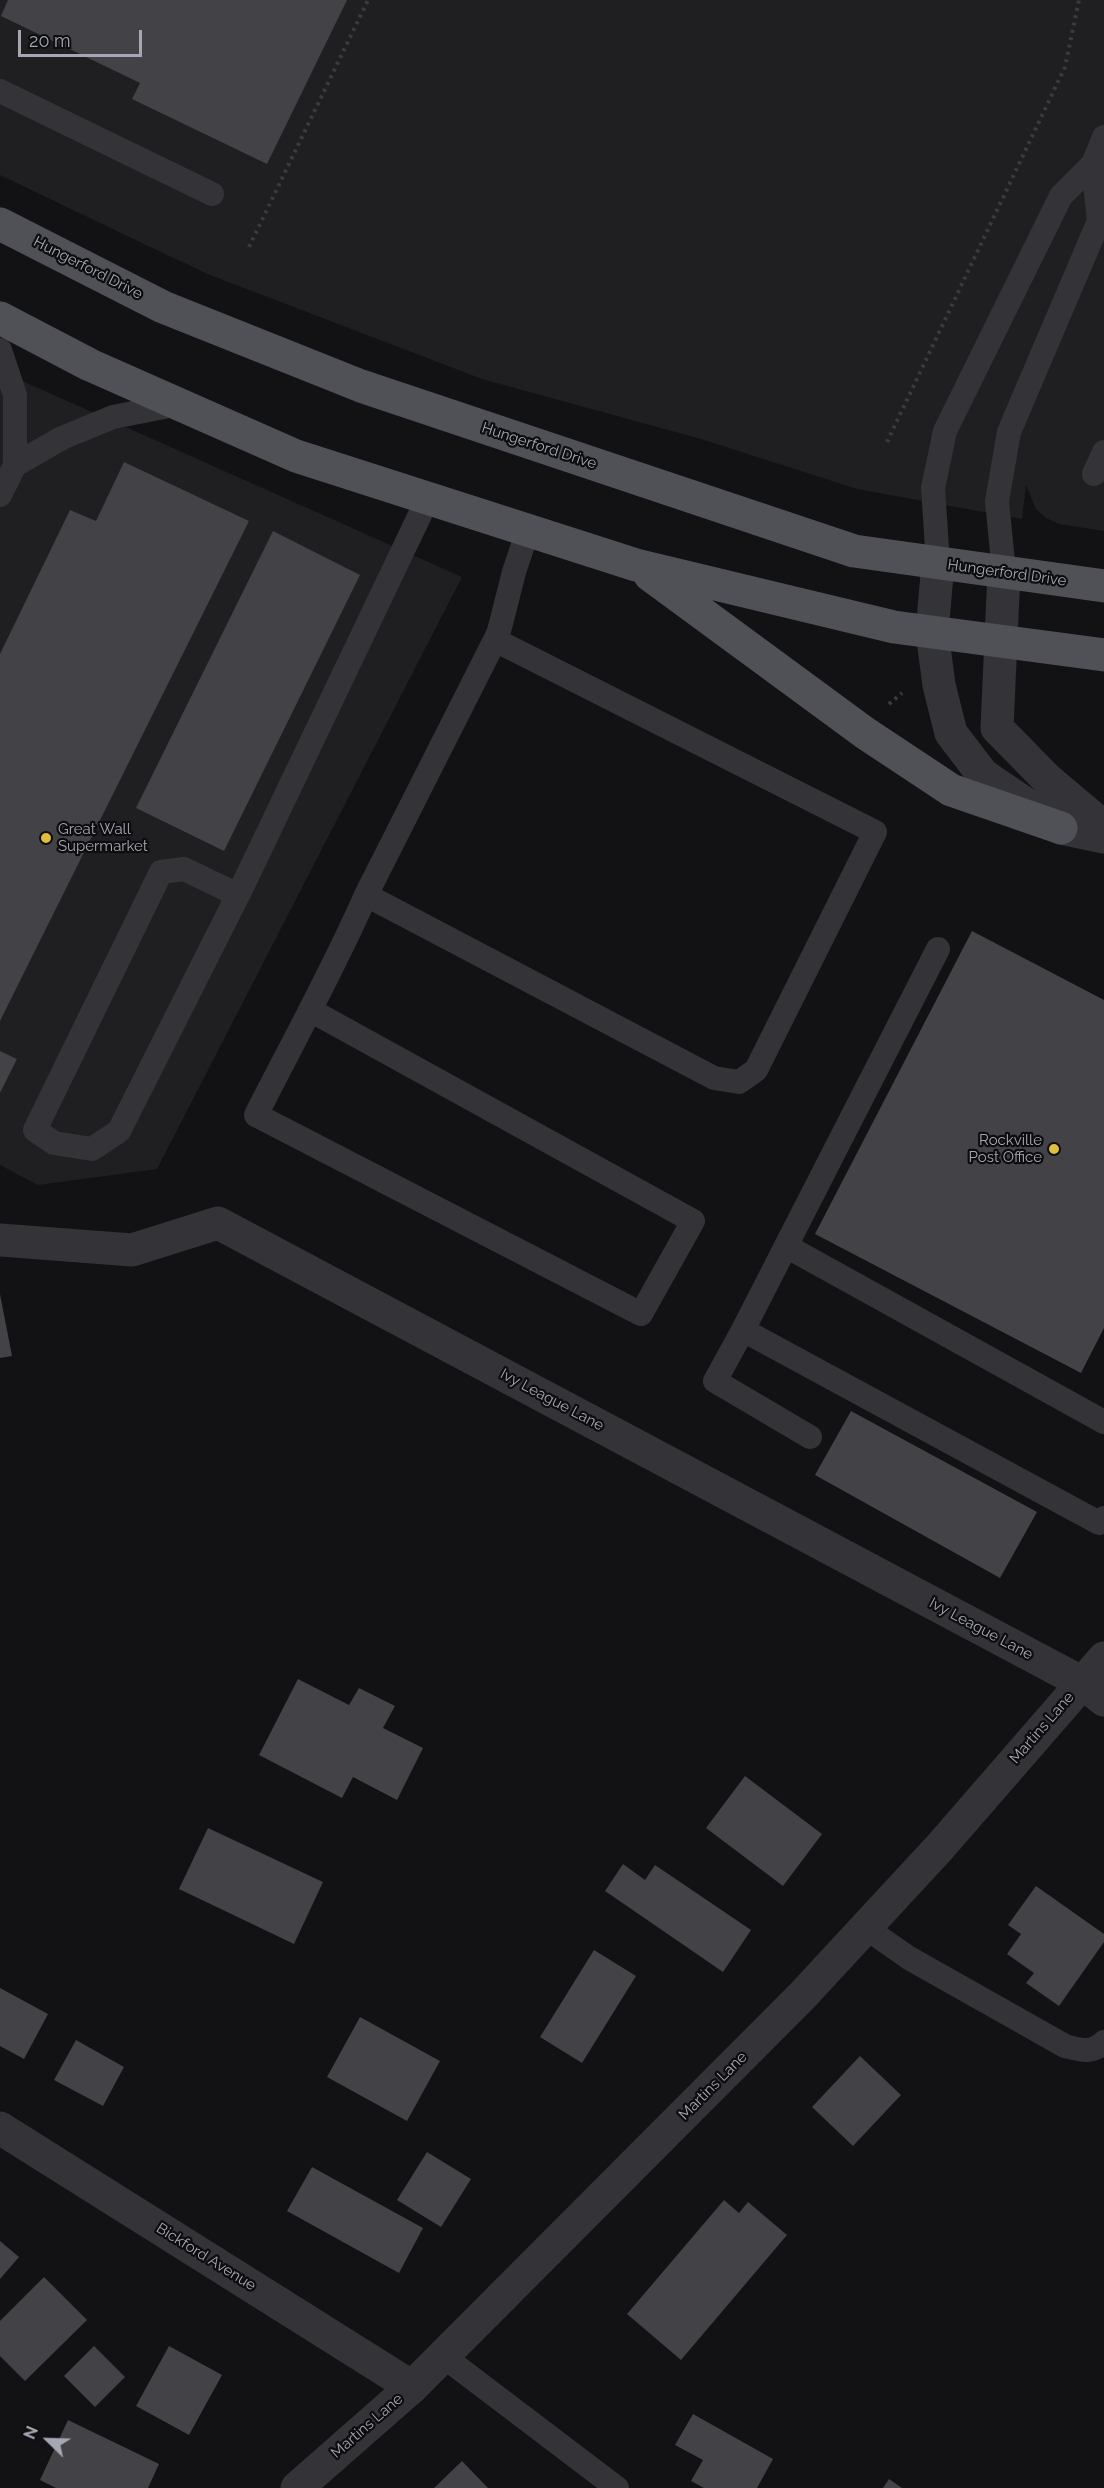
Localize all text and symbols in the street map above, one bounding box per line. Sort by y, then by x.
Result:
scale bar [21,18,146,56]
text: 20 m [29,30,71,51]
street label: Hungerford Drive [31,233,145,303]
street label: Hungerford Drive [479,419,599,473]
street label: Hungerford Drive [946,556,1068,590]
place label: Great Wall Supermarket [58,820,148,855]
marker: Great Wall Supermarket [39,831,53,845]
place label: Rockville Post Office [969,1131,1042,1166]
marker: Rockville Post Office [1047,1142,1061,1156]
street label: Ivy League Lane [497,1365,607,1435]
street label: Ivy League Lane [926,1594,1036,1664]
street label: Martins Lane [1006,1688,1078,1768]
street label: Martins Lane [675,2048,751,2124]
street label: Bickford Avenue [153,2219,259,2295]
street label: Martins Lane [327,2390,407,2462]
north arrow [18,2410,78,2470]
text: N [20,2423,42,2442]

